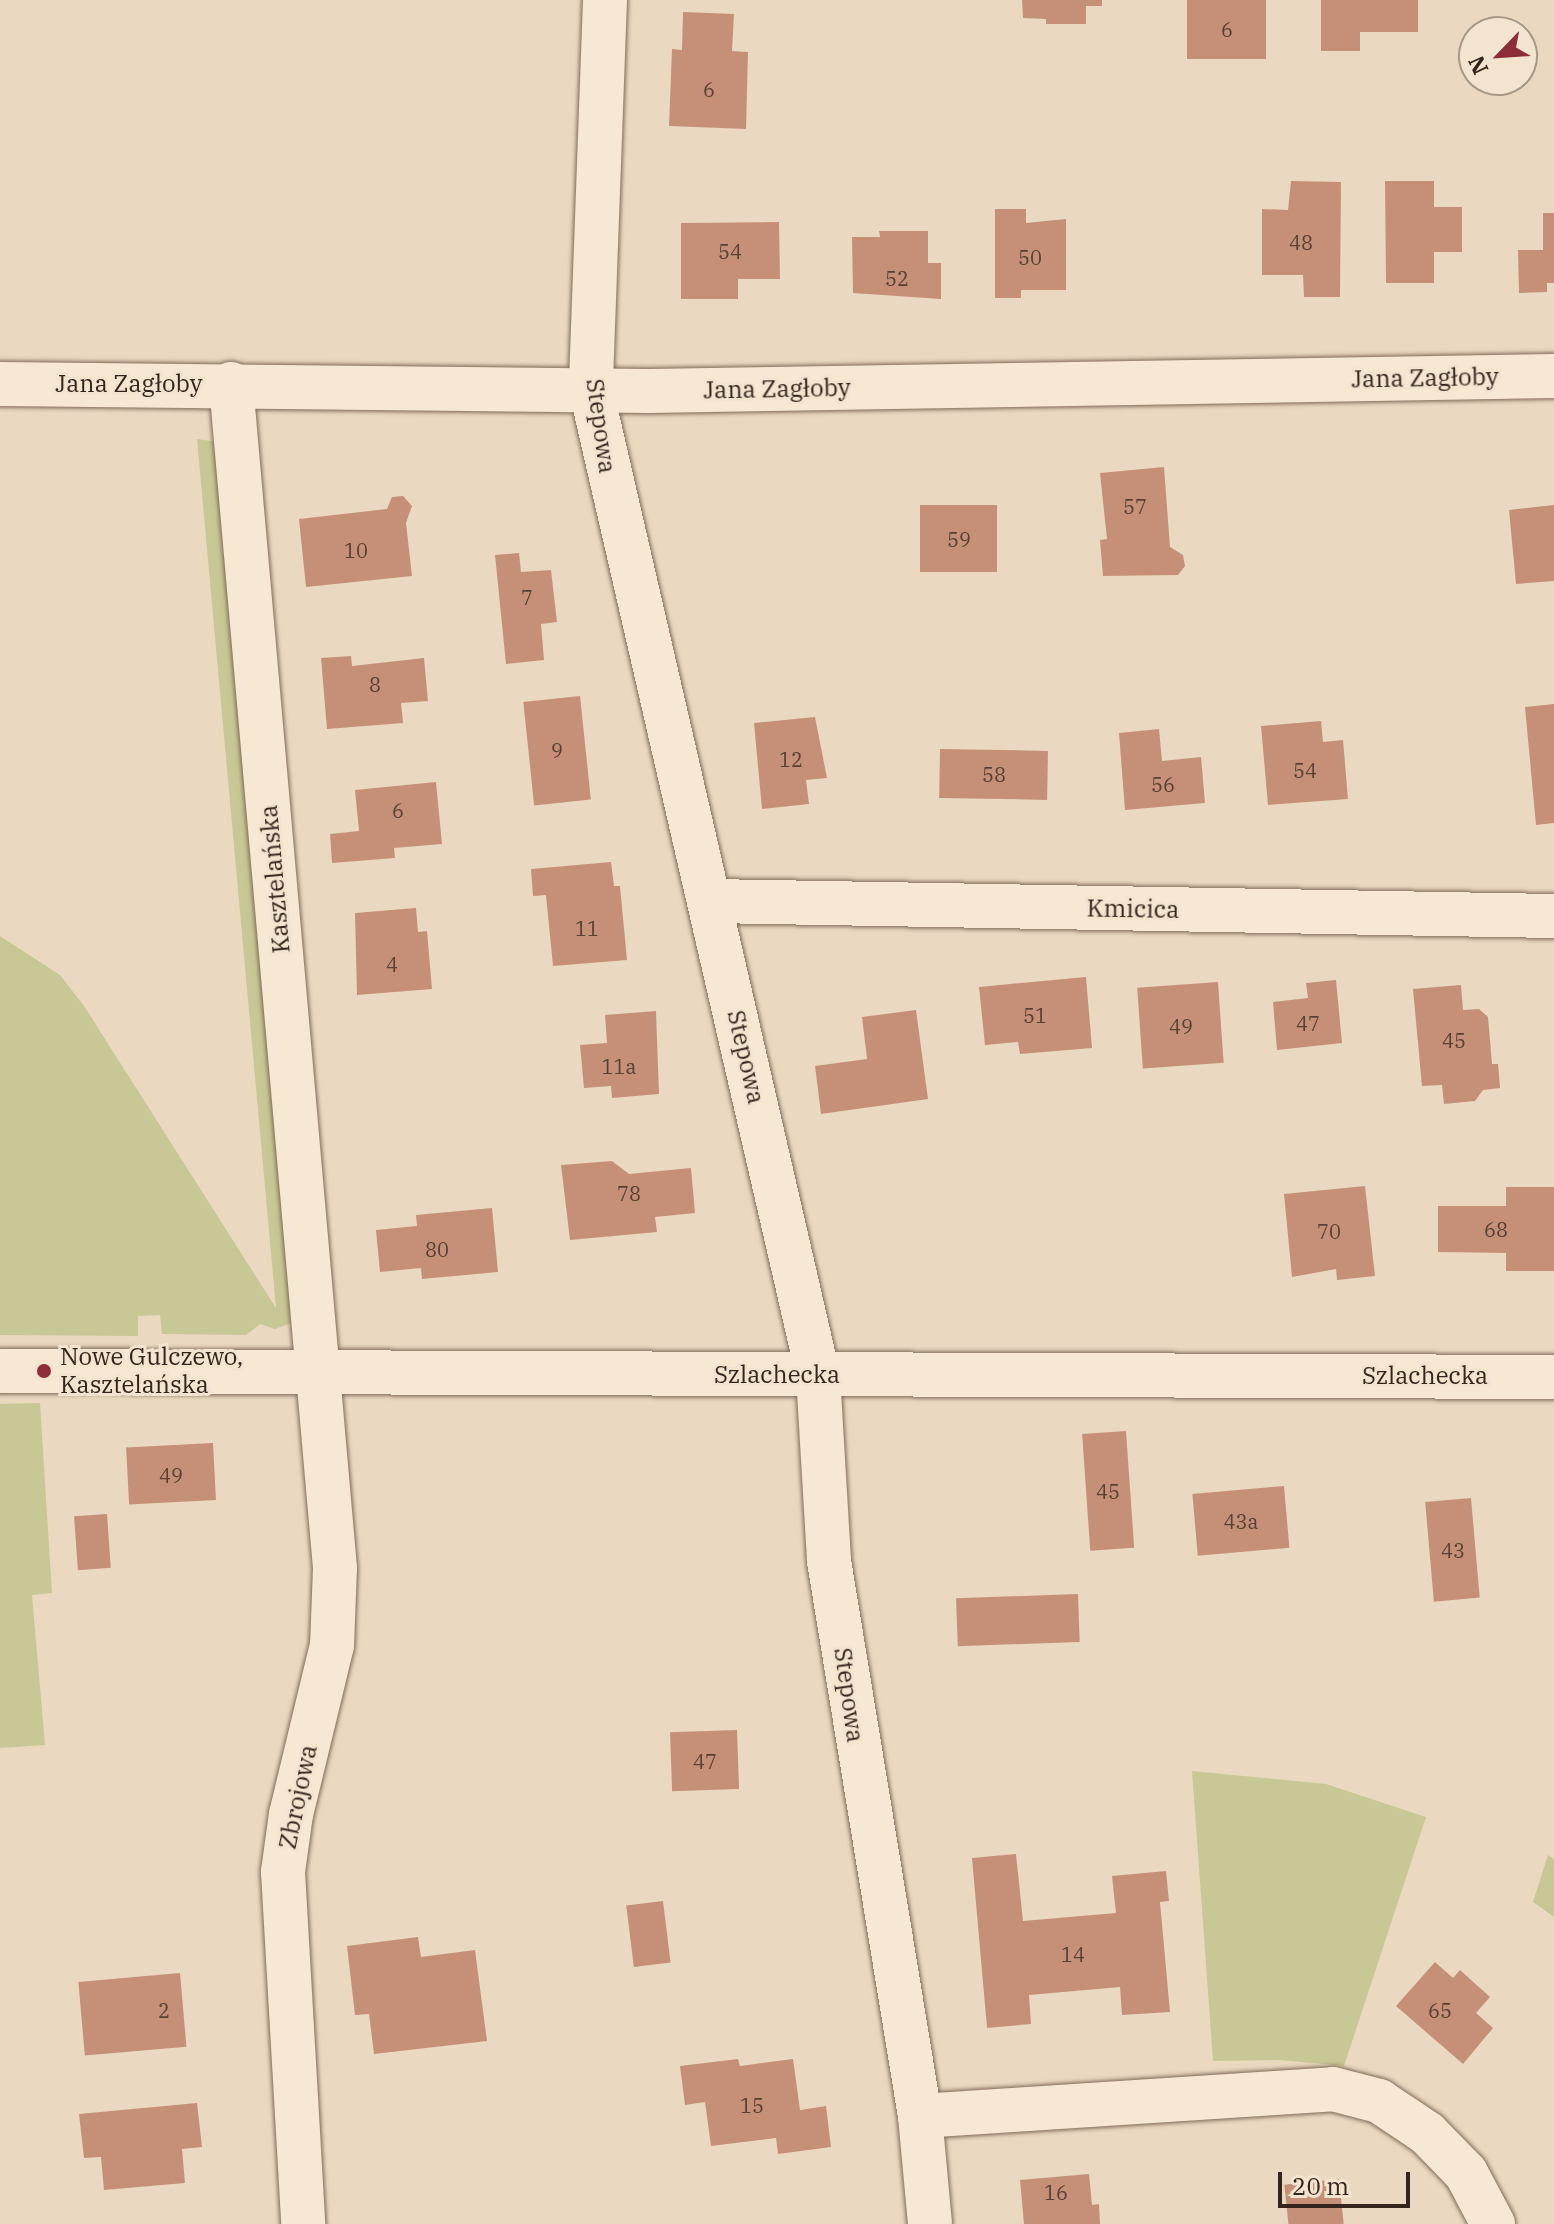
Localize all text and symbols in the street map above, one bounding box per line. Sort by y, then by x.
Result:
north arrow [1458,16,1538,96]
house number: 6 [1221,17,1233,41]
text: N [1461,51,1494,80]
house number: 6 [703,77,715,101]
house number: 48 [1289,230,1313,254]
house number: 54 [718,239,742,263]
house number: 50 [1018,245,1042,269]
house number: 52 [885,266,909,290]
street label: Jana Zagłoby [1351,362,1499,394]
street label: Jana Zagłoby [55,370,203,398]
street label: Jana Zagłoby [703,373,851,405]
street label: Stepowa [580,377,622,475]
house number: 57 [1123,494,1147,518]
house number: 59 [947,527,971,551]
house number: 10 [344,538,368,562]
house number: 7 [521,585,533,609]
house number: 8 [369,672,381,696]
house number: 9 [551,738,563,762]
house number: 12 [779,747,803,771]
house number: 54 [1293,758,1317,782]
house number: 58 [982,762,1006,786]
house number: 56 [1151,772,1175,796]
house number: 6 [392,798,404,822]
street label: Kasztelańska [254,804,296,954]
street label: Kmicica [1086,894,1180,924]
house number: 11 [575,916,599,940]
house number: 4 [386,952,398,976]
house number: 51 [1023,1003,1047,1027]
street label: Stepowa [721,1007,771,1107]
house number: 47 [1296,1011,1320,1035]
house number: 49 [1169,1014,1193,1038]
house number: 45 [1442,1028,1466,1052]
house number: 11a [602,1054,636,1078]
house number: 78 [617,1181,641,1205]
house number: 68 [1484,1217,1508,1241]
house number: 70 [1317,1219,1341,1243]
house number: 80 [425,1237,449,1261]
place label: Nowe Gulczewo, Kasztelańska [60,1343,243,1399]
street label: Szlachecka [714,1361,840,1389]
marker: Nowe Gulczewo, Kasztelańska [35,1362,53,1380]
street label: Szlachecka [1362,1362,1488,1390]
house number: 49 [159,1463,183,1487]
house number: 45 [1096,1479,1120,1503]
house number: 43a [1224,1509,1258,1533]
house number: 43 [1441,1538,1465,1562]
street label: Stepowa [828,1646,870,1744]
street label: Zbrojowa [273,1742,323,1852]
house number: 47 [693,1749,717,1773]
house number: 14 [1061,1942,1085,1966]
house number: 2 [158,1998,170,2022]
house number: 65 [1428,1998,1452,2022]
house number: 15 [740,2093,764,2117]
scale bar [1282,2156,1414,2206]
text: 20 m [1292,2170,1349,2202]
house number: 16 [1044,2180,1068,2204]

